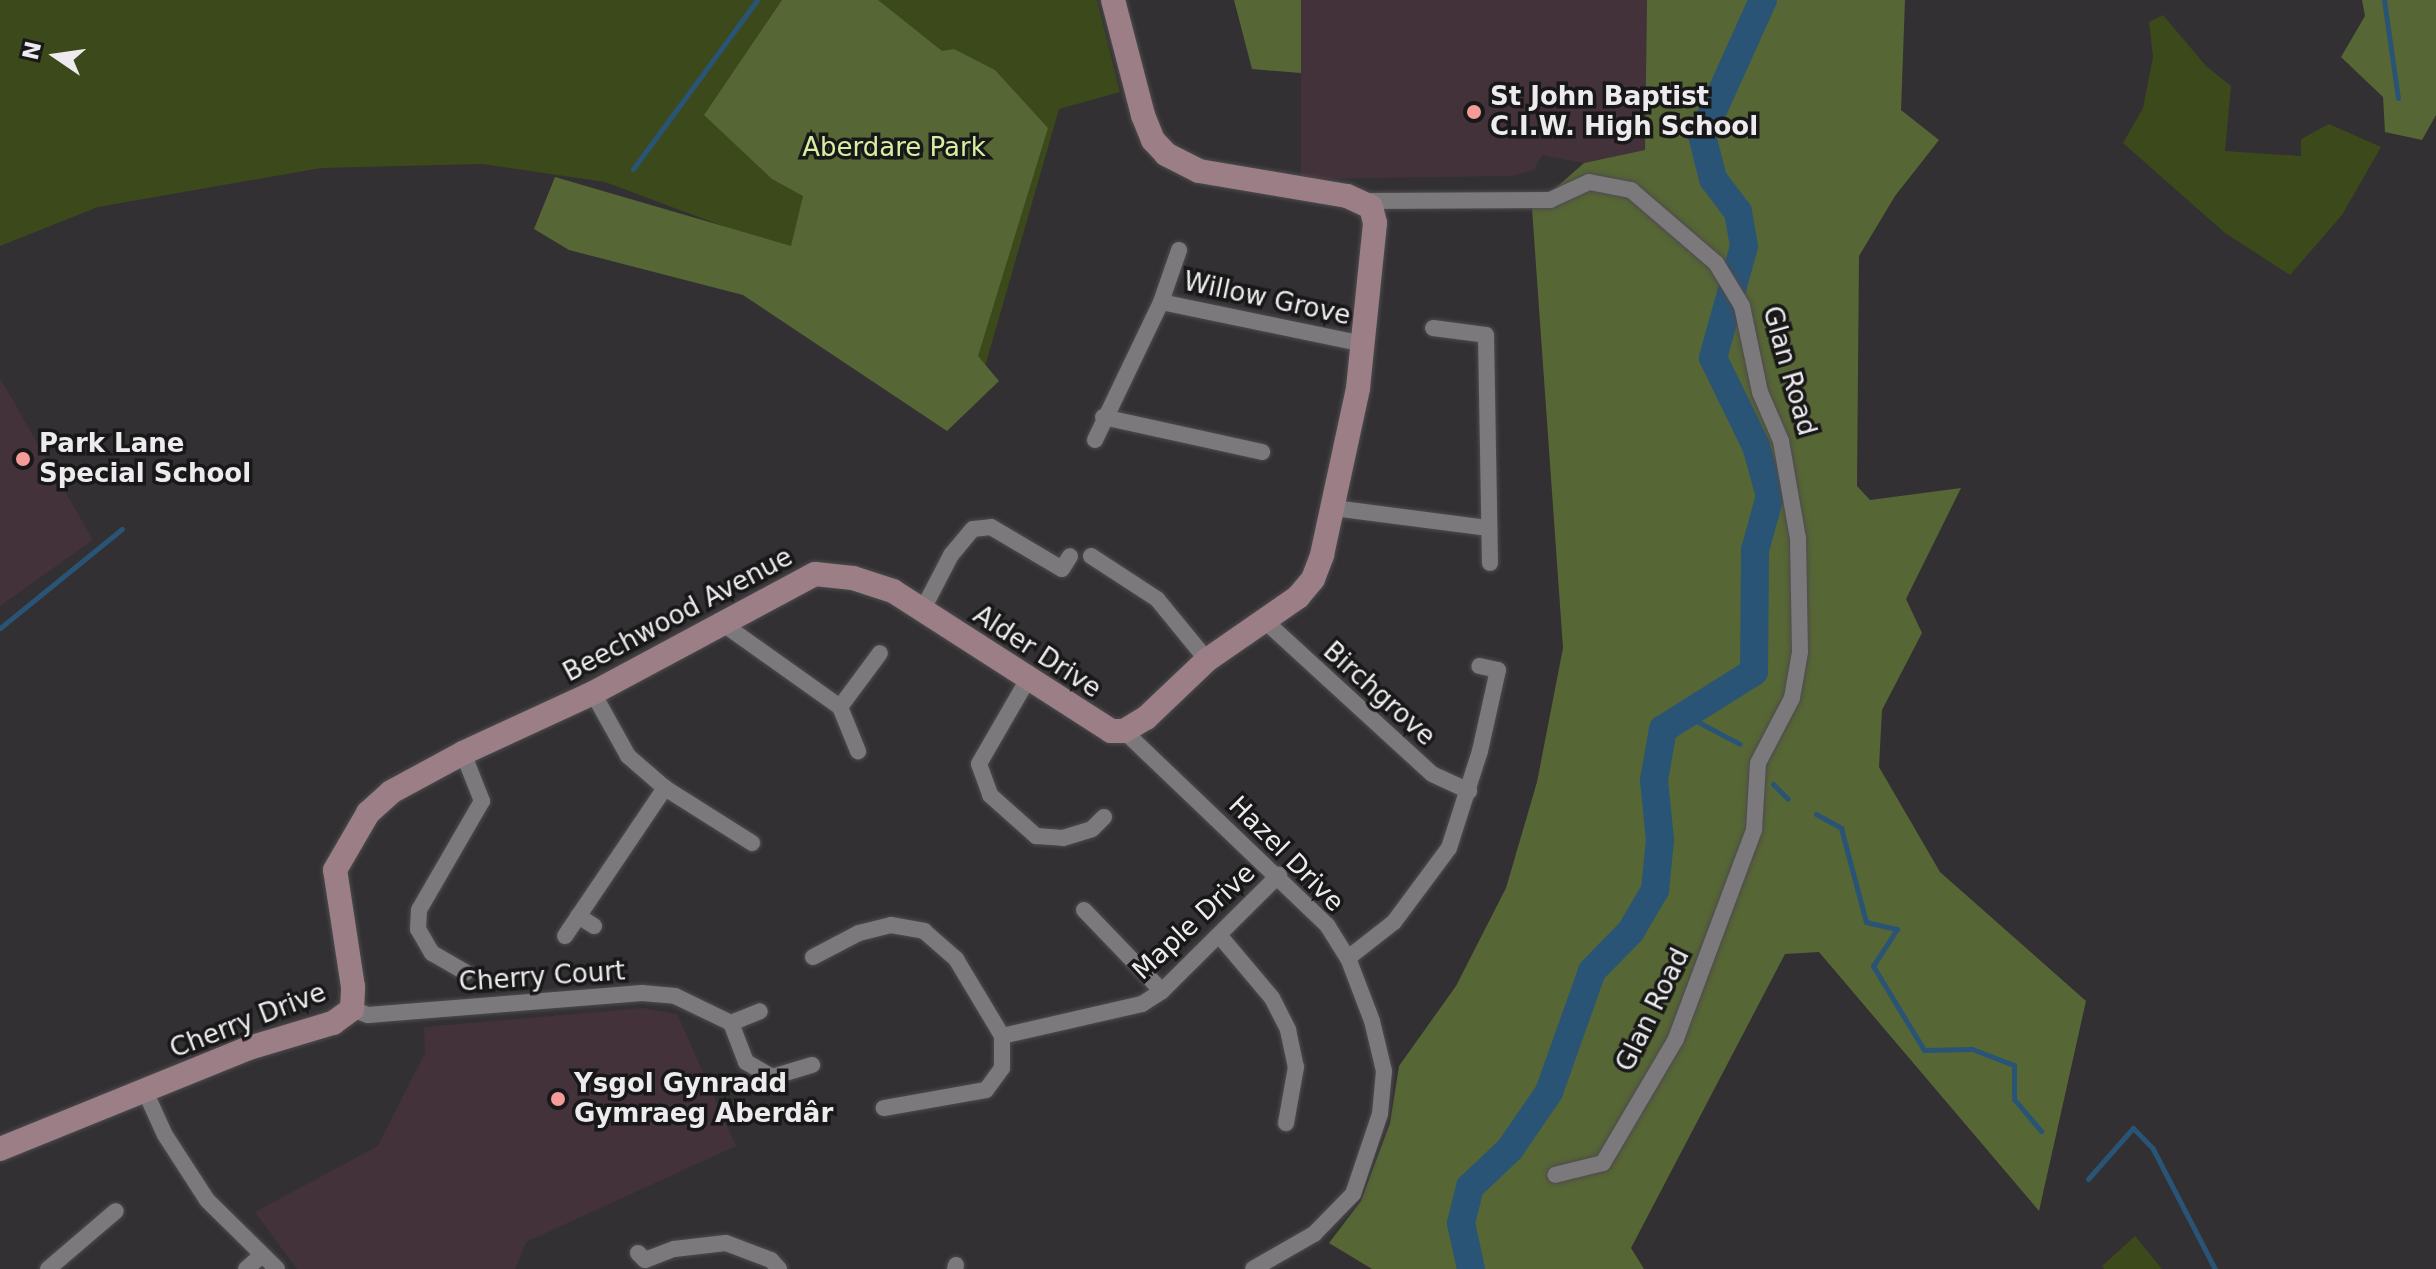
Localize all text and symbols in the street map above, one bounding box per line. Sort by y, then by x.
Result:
north arrow [16,16,96,96]
text: N [18,39,46,62]
place label: St John Baptist C.I.W. High School [1490,81,1758,142]
marker: St John Baptist C.I.W. High School [1465,103,1483,121]
park label: Aberdare Park [802,132,986,164]
street label: Willow Grove [1181,266,1353,332]
street label: Glan Road [1756,303,1822,439]
place label: Park Lane Special School [39,428,251,490]
marker: Park Lane Special School [14,450,32,468]
street label: Beechwood Avenue [558,541,798,689]
street label: Alder Drive [967,599,1107,705]
street label: Birchgrove [1317,636,1441,752]
street label: Hazel Drive [1222,790,1350,918]
street label: Maple Drive [1126,858,1262,986]
street label: Glan Road [1610,943,1696,1077]
street label: Cherry Court [458,956,626,998]
street label: Cherry Drive [166,977,330,1065]
place label: Ysgol Gynradd Gymraeg Aberdâr [574,1068,833,1130]
marker: Ysgol Gynradd Gymraeg Aberdâr [549,1090,567,1108]

